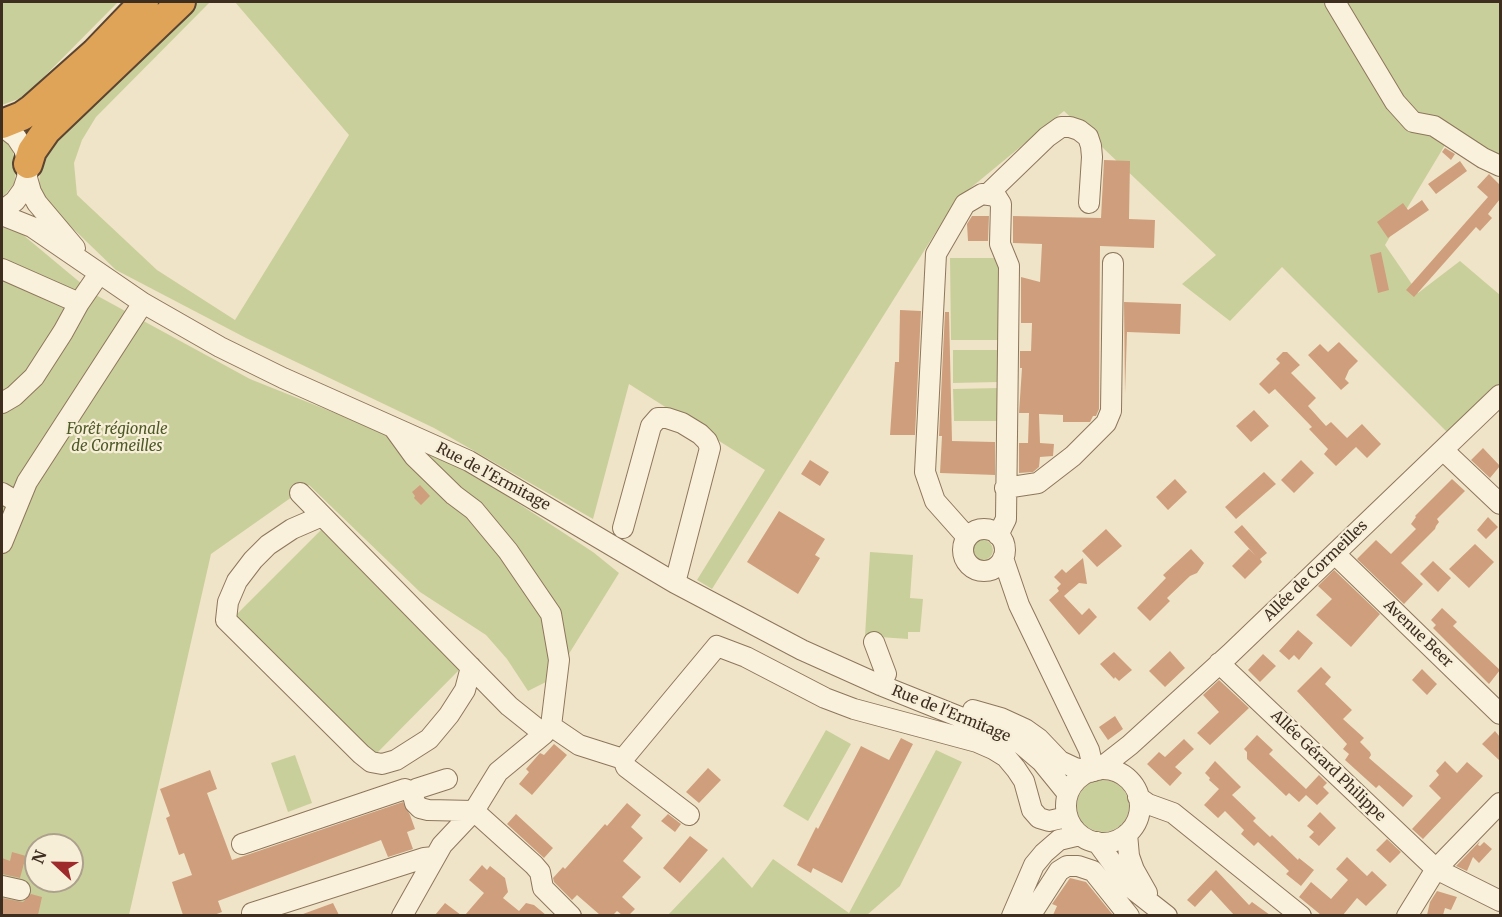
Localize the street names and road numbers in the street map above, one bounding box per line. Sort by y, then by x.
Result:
street label: Rue de l'Ermitage [433,439,553,515]
street label: Allée de Cormeilles [1260,517,1372,625]
street label: Avenue Beer [1380,597,1456,671]
street label: Rue de l'Ermitage [889,682,1013,746]
street label: Allée Gérard Philippe [1267,707,1389,825]

